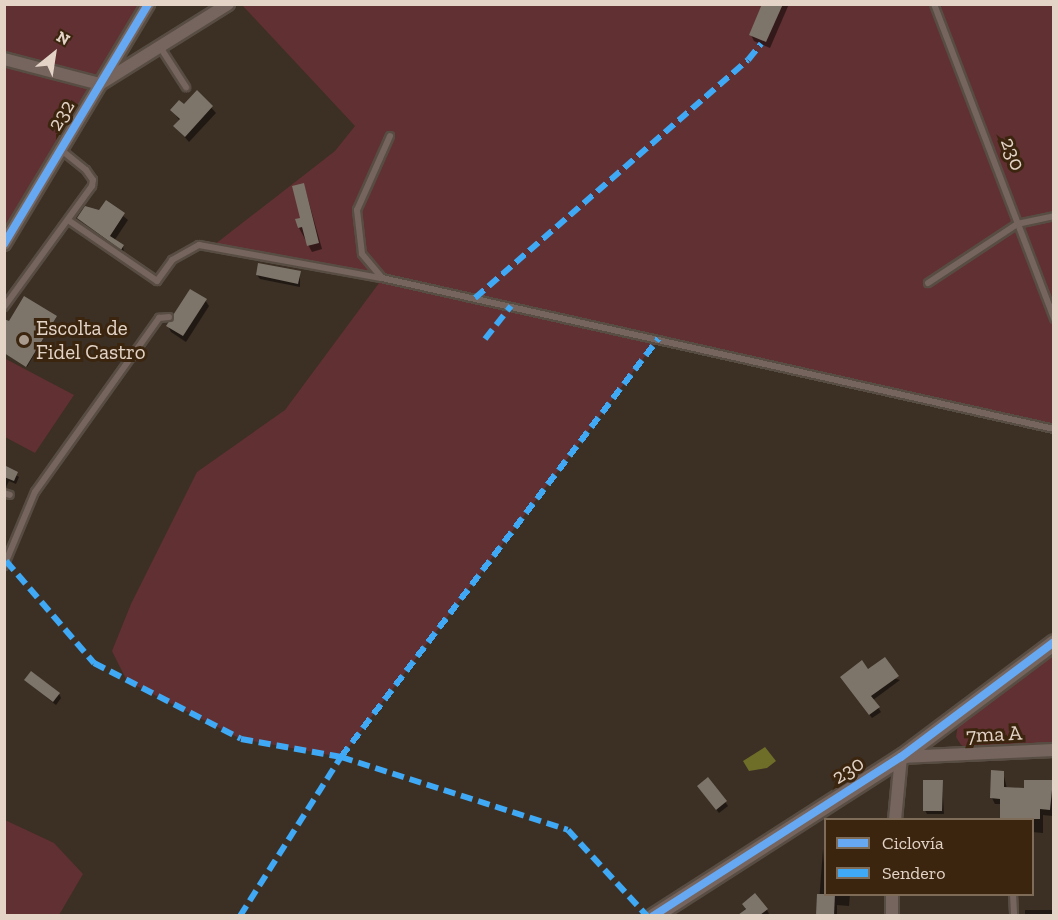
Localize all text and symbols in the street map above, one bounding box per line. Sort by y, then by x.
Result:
north arrow [24,24,84,84]
text: N [53,27,73,49]
street label: 232 [42,95,80,135]
street label: 230 [995,134,1031,174]
place label: Escolta de Fidel Castro [36,315,146,365]
marker: Escolta de Fidel Castro [17,333,31,347]
street label: 7ma A [965,720,1023,748]
street label: 230 [827,750,869,790]
legend [824,818,1034,896]
text: Ciclovía [882,832,944,854]
text: Sendero [882,862,946,884]

